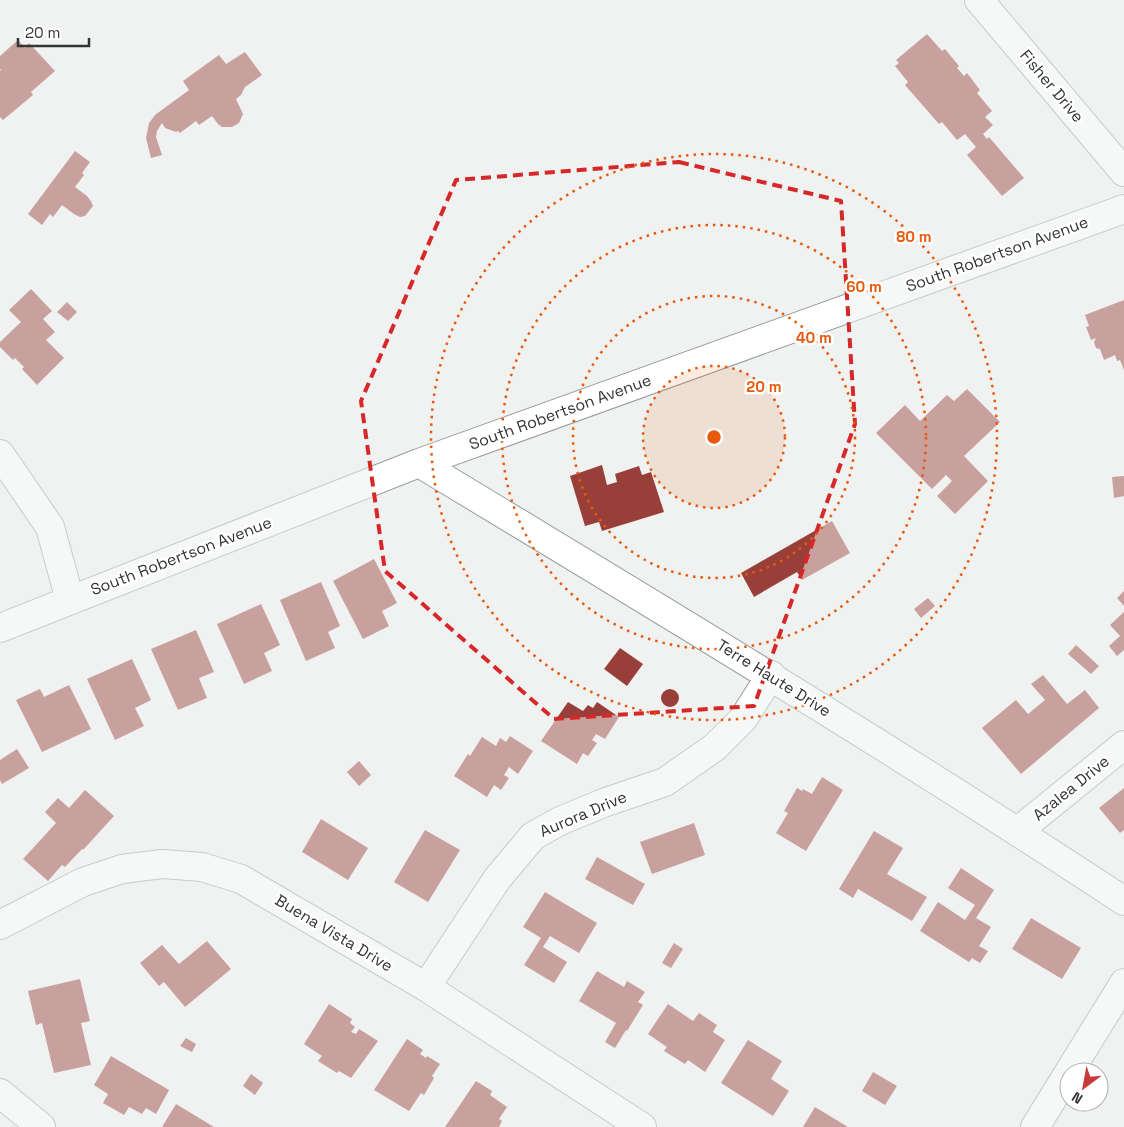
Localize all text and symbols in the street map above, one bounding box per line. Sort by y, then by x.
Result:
scale bar [18,15,89,47]
text: 20 m [25,23,60,42]
street label: Fisher Drive [1015,45,1089,127]
street label: South Robertson Avenue [903,211,1091,297]
text: 80 m [896,227,932,246]
text: 60 m [846,277,882,296]
text: 40 m [796,328,832,347]
street label: South Robertson Avenue [466,369,654,455]
text: 20 m [746,377,782,396]
centre of rings [705,428,723,446]
street label: South Robertson Avenue [87,512,275,600]
street label: Terre Haute Drive [713,634,835,722]
street label: Azalea Drive [1028,751,1114,825]
street label: Aurora Drive [536,786,630,842]
street label: Buena Vista Drive [271,890,397,976]
north arrow [1059,1062,1109,1112]
text: N [1068,1088,1086,1108]

